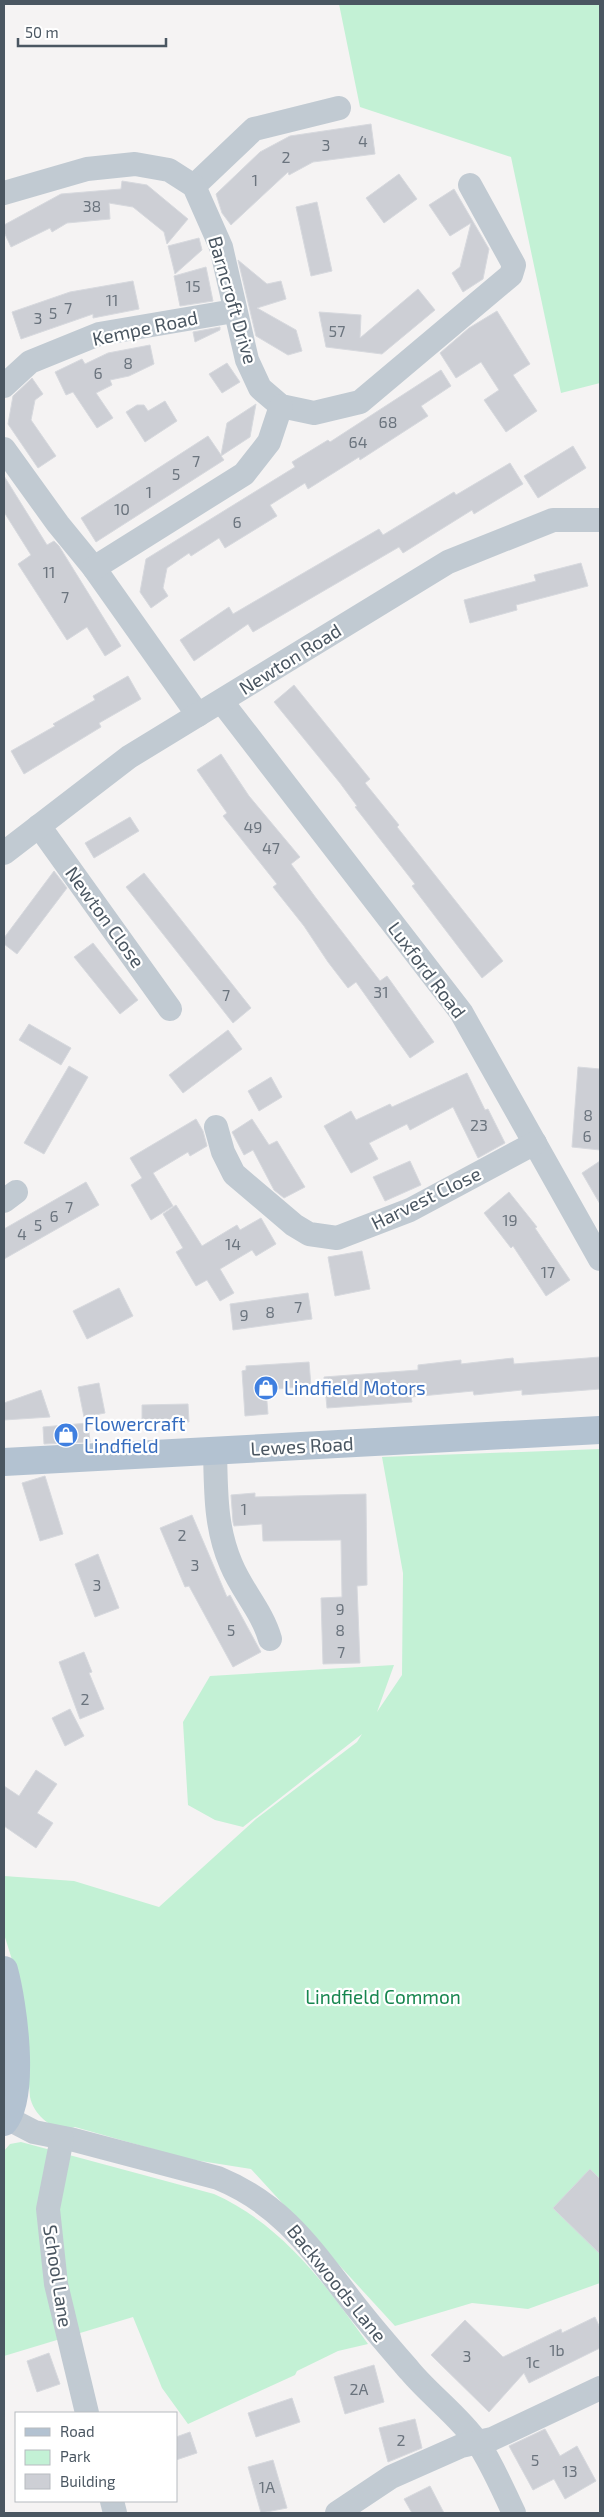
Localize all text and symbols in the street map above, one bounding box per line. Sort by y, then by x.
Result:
scale bar [18,15,165,47]
text: 50 m [25,23,59,41]
house number: 4 [358,131,368,150]
house number: 3 [322,135,330,154]
house number: 2 [282,147,291,166]
house number: 1 [252,170,258,189]
house number: 38 [83,196,101,215]
street label: Barncroft Drive [204,233,263,367]
house number: 15 [186,276,200,295]
house number: 11 [106,290,118,309]
house number: 7 [64,298,72,317]
house number: 5 [49,303,57,322]
street label: Kempe Road [90,305,200,350]
house number: 3 [34,308,42,327]
house number: 57 [329,321,345,340]
house number: 8 [123,353,133,372]
house number: 6 [93,363,103,382]
house number: 68 [379,412,397,431]
house number: 64 [349,432,368,451]
house number: 7 [192,451,200,470]
house number: 5 [172,464,180,483]
house number: 1 [146,482,152,501]
house number: 10 [114,499,130,518]
house number: 6 [232,512,242,531]
house number: 11 [43,562,55,581]
house number: 7 [61,587,69,606]
street label: Newton Road [234,618,345,699]
house number: 49 [244,817,263,836]
house number: 47 [262,838,280,857]
street label: Newton Close [61,862,150,972]
street label: Luxford Road [384,917,471,1022]
house number: 31 [373,982,389,1001]
house number: 7 [222,985,230,1004]
house number: 8 [583,1105,593,1124]
house number: 23 [470,1115,488,1134]
house number: 6 [582,1126,592,1145]
street label: Harvest Close [367,1161,484,1234]
house number: 7 [65,1197,73,1216]
house number: 6 [49,1206,59,1225]
house number: 19 [502,1210,518,1229]
house number: 5 [34,1215,42,1234]
house number: 4 [17,1224,27,1243]
house number: 14 [225,1234,241,1253]
house number: 17 [541,1262,555,1281]
house number: 7 [294,1297,302,1316]
house number: 8 [265,1302,275,1321]
house number: 9 [239,1305,249,1324]
shop icon: Lindfield Motors [253,1375,279,1401]
place label: Lindfield Motors [284,1376,426,1399]
place label: Flowercraft Lindfield [84,1412,186,1457]
shop icon: Flowercraft Lindfield [53,1422,79,1448]
street label: Lewes Road [250,1431,354,1460]
house number: 1 [241,1499,247,1518]
house number: 2 [178,1525,187,1544]
house number: 3 [191,1555,199,1574]
house number: 3 [93,1575,101,1594]
house number: 9 [335,1599,345,1618]
house number: 5 [227,1620,235,1639]
house number: 8 [335,1620,345,1639]
house number: 7 [337,1642,345,1661]
house number: 2 [81,1689,90,1708]
park label: Lindfield Common [305,1985,461,2008]
street label: Backwoods Lane [283,2219,392,2346]
street label: School Lane [39,2223,78,2329]
house number: 1b [549,2340,565,2359]
house number: 3 [463,2346,471,2365]
house number: 1c [526,2352,540,2371]
house number: 2A [350,2379,369,2398]
legend [15,2412,178,2502]
text: Road [60,2422,95,2440]
house number: 2 [397,2430,406,2449]
text: Park [60,2447,91,2465]
house number: 5 [531,2450,539,2469]
house number: 13 [562,2461,578,2480]
text: Building [60,2472,116,2490]
house number: 1A [259,2477,275,2496]

